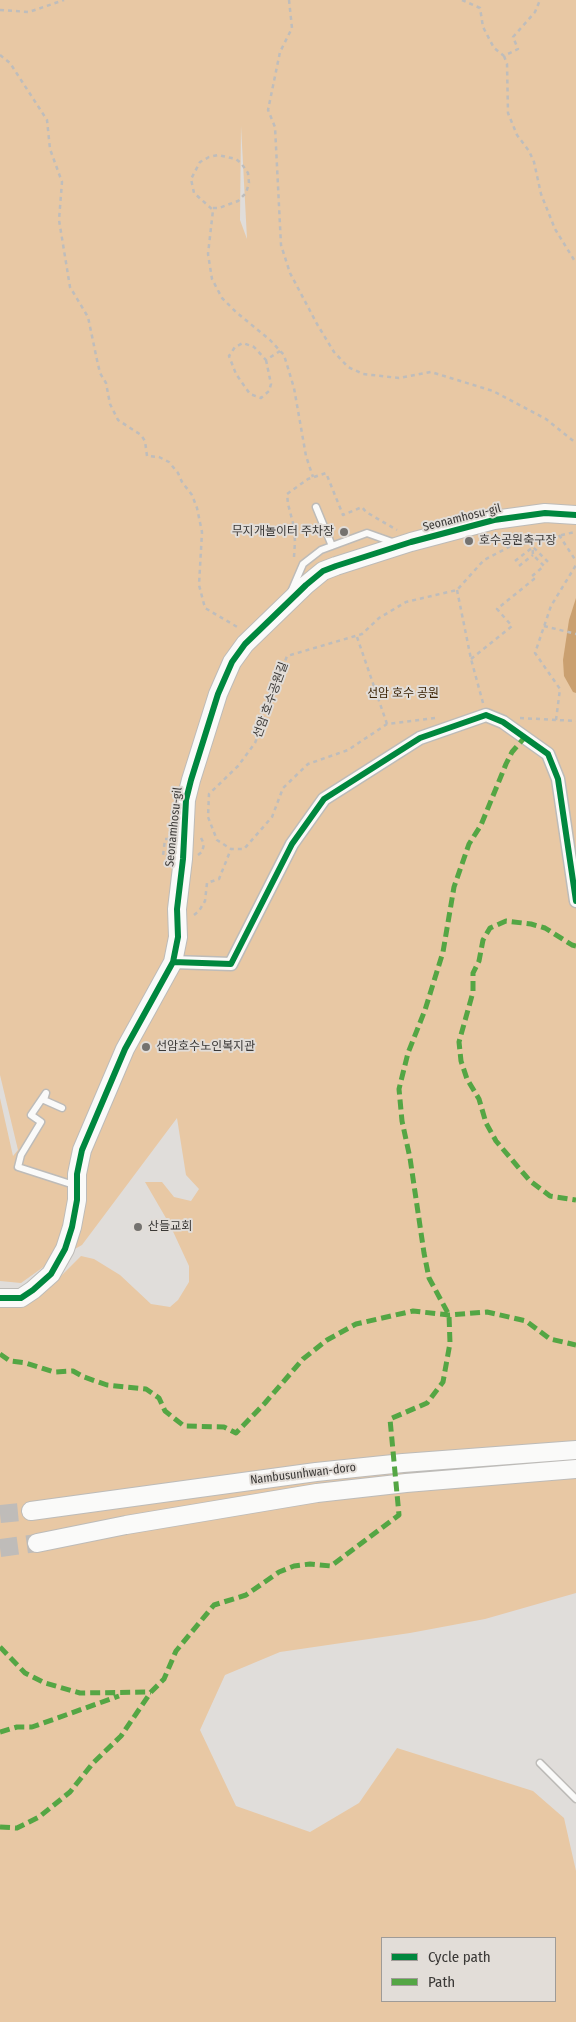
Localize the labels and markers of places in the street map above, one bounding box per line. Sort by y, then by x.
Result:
place label: 무지개놀이터 주차장 [232,525,334,539]
marker: 무지개놀이터 주차장 [338,526,350,538]
place label: 호수공원축구장 [479,534,556,548]
marker: 호수공원축구장 [463,535,475,547]
place label: 선암호수노인복지관 [156,1040,255,1054]
marker: 선암호수노인복지관 [140,1041,152,1053]
place label: 산들교회 [148,1220,192,1234]
marker: 산들교회 [132,1221,144,1233]

